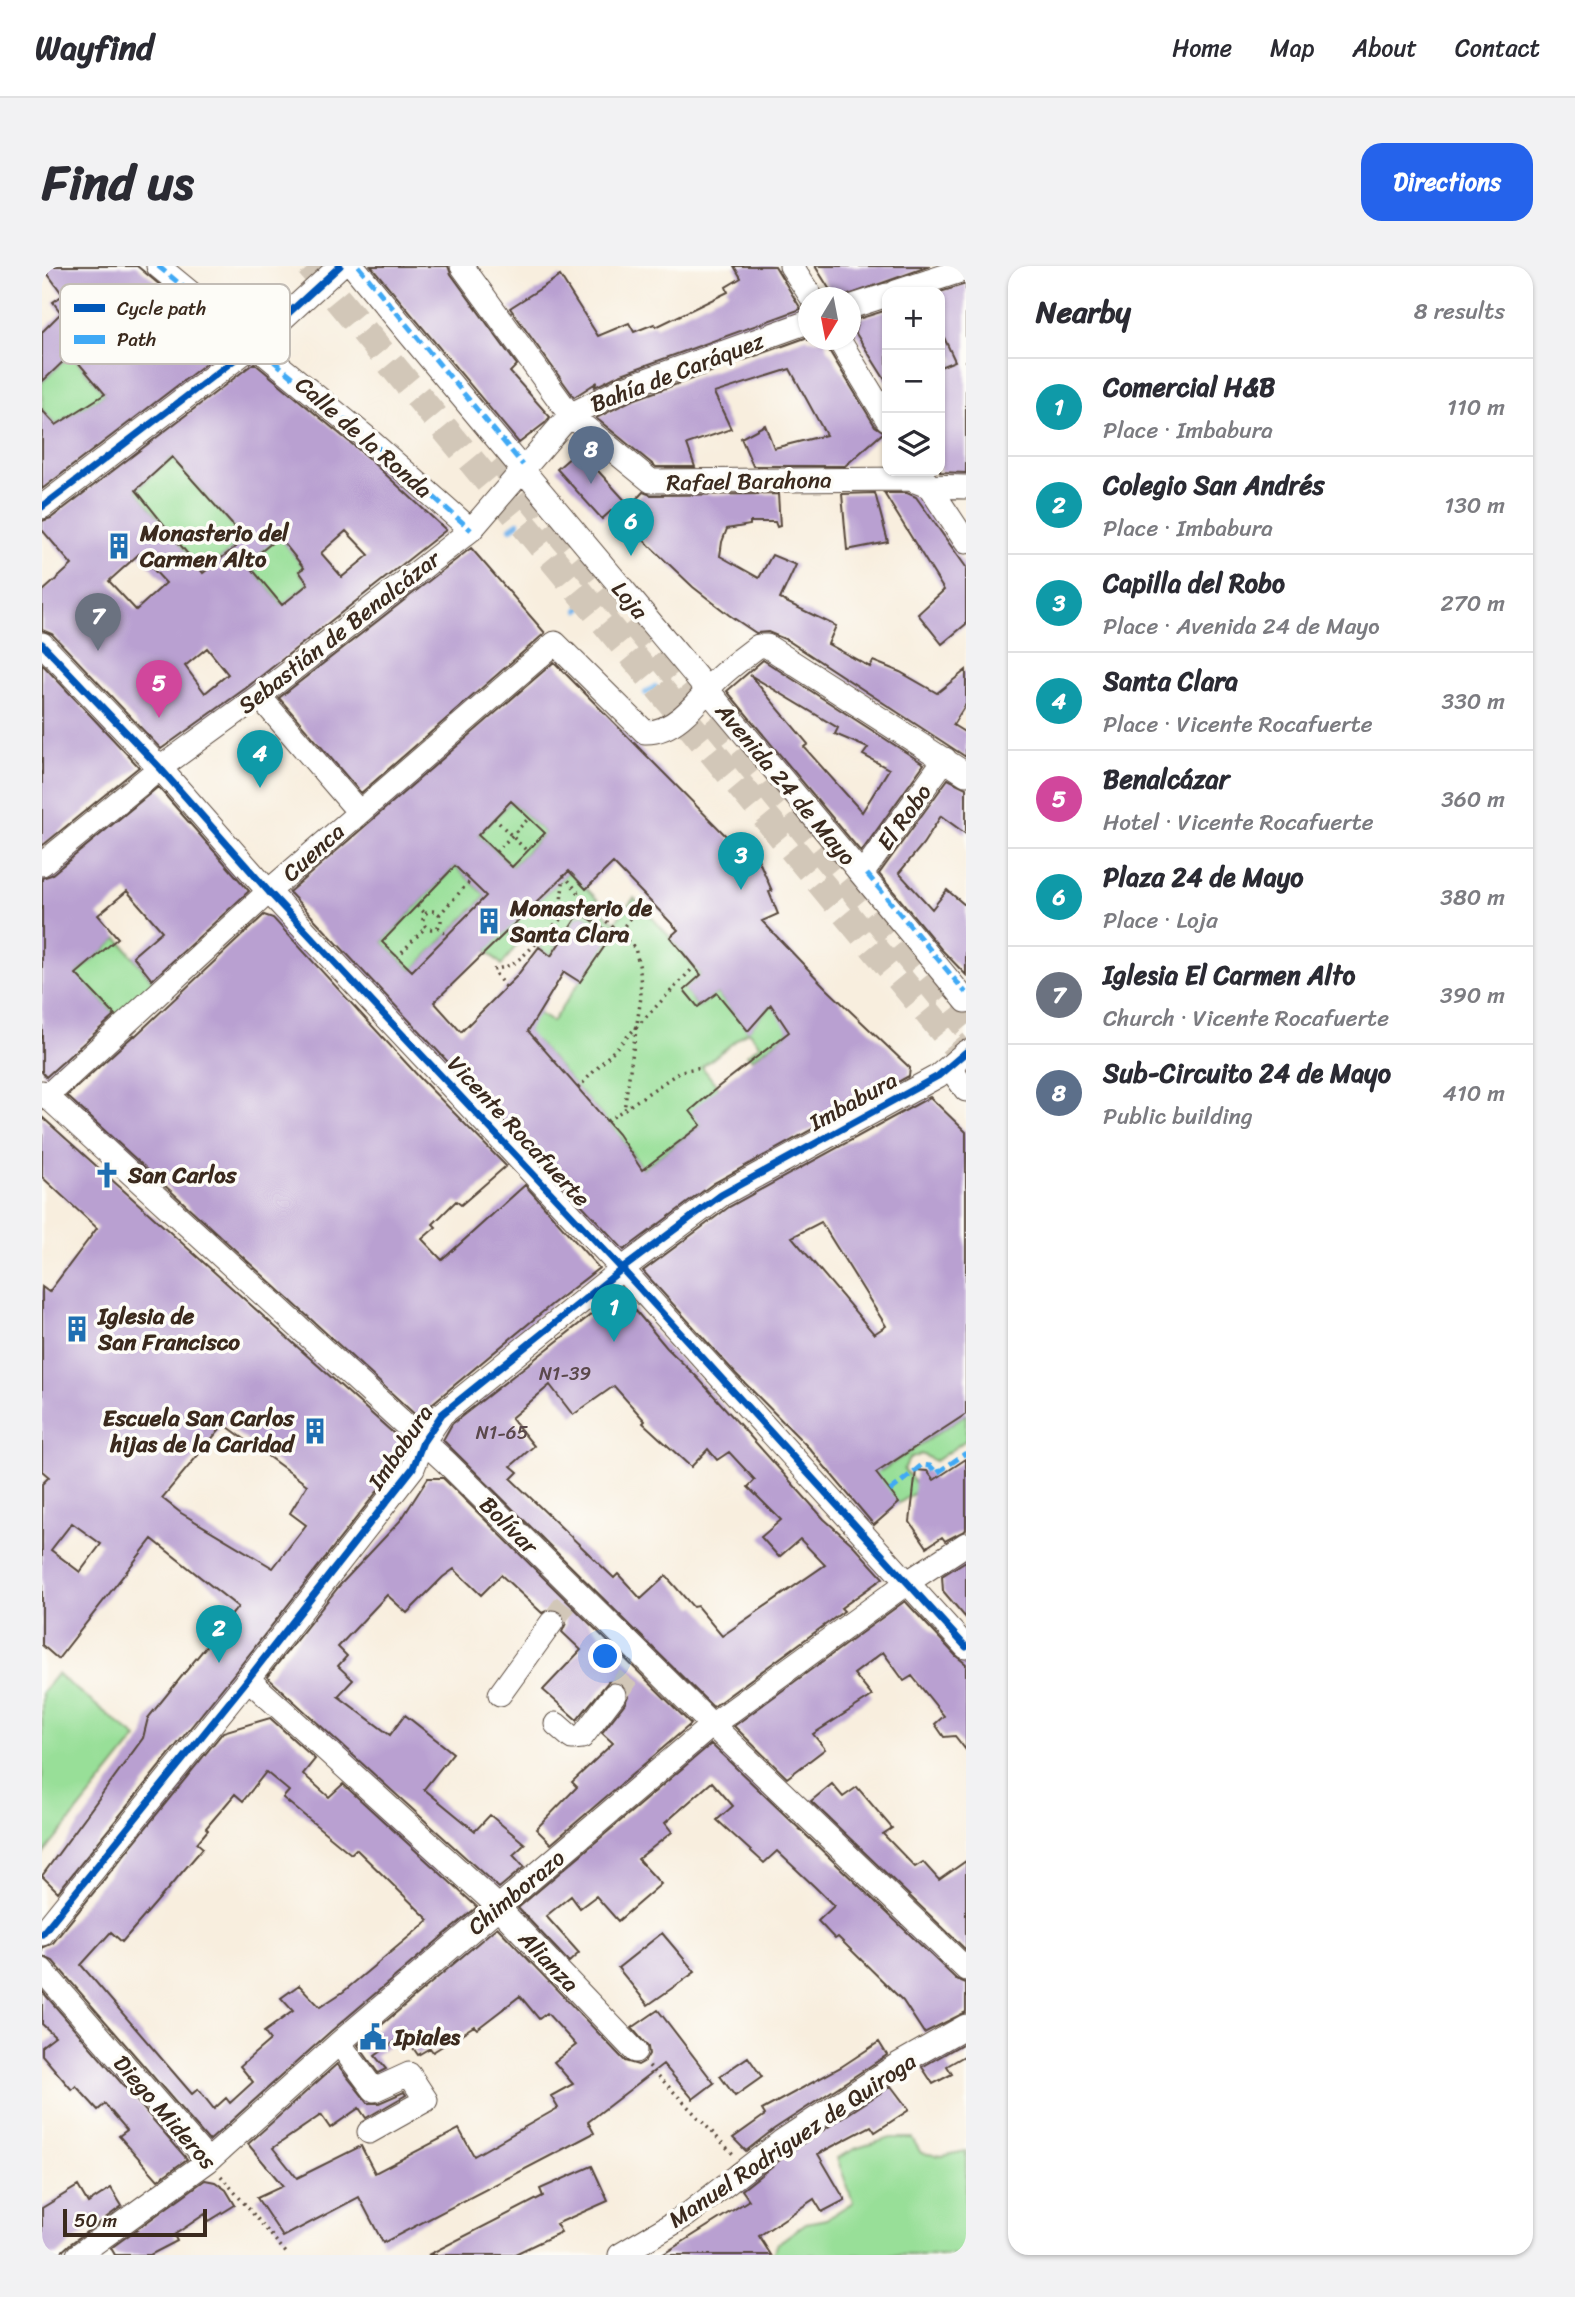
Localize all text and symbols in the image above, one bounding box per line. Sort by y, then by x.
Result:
text: Wayfind [35,19,154,77]
text: Home [1172,27,1232,69]
text: Map [1270,27,1314,69]
text: About [1352,27,1417,69]
text: Contact [1455,27,1540,69]
text: Find us [42,139,194,226]
button: Directions [1361,143,1533,221]
legend [60,284,290,364]
text: Nearby [1036,285,1131,339]
north arrow [798,287,861,350]
map controls [882,287,945,476]
button: + [882,287,945,350]
text: 8 results [1414,291,1505,332]
text: Cycle path [117,292,206,325]
street label: Bahía de Caráquez [584,320,771,425]
text: Path [117,323,156,356]
button: − [882,350,945,413]
text: Comercial H&B [1103,364,1275,410]
street label: Calle de la Ronda [285,366,442,509]
text: 1 [1054,387,1064,428]
text: 110 m [1447,387,1505,428]
text: Place · Imbabura [1103,410,1273,451]
button: layers [882,413,945,476]
pin: 8 [568,426,614,484]
street label: Rafael Barahona [666,460,832,503]
text: Colegio San Andrés [1103,462,1325,508]
text: 2 [1052,485,1066,526]
text: 130 m [1444,485,1505,526]
pin: 6 [608,498,654,556]
text: Place · Imbabura [1103,508,1273,549]
place label: Monasterio del Carmen Alto [139,513,290,580]
building icon: Monasterio del Carmen Alto [104,531,134,561]
street label: Sebastián de Benalcázar [229,539,451,725]
text: Capilla del Robo [1103,560,1285,606]
street label: Loja [601,571,659,630]
text: 3 [1053,583,1065,624]
text: 270 m [1440,583,1505,624]
pin: 7 [75,593,121,651]
text: Place · Avenida 24 de Mayo [1103,606,1380,647]
text: Santa Clara [1103,658,1238,704]
pin: 5 [136,660,182,718]
text: 4 [1052,681,1066,722]
text: 330 m [1442,681,1505,722]
street label: Avenida 24 de Mayo [704,693,867,875]
text: Place · Vicente Rocafuerte [1103,704,1373,745]
pin: 4 [237,730,283,788]
text: Benalcázar [1103,756,1229,802]
street label: El Robo [866,775,943,860]
text: 5 [1052,779,1066,820]
text: 360 m [1441,779,1505,820]
text: Hotel · Vicente Rocafuerte [1103,802,1374,843]
street label: Cuenca [272,812,355,892]
pin: 3 [718,832,764,890]
text: Plaza 24 de Mayo [1103,854,1303,900]
text: 6 [1052,877,1066,918]
text: 380 m [1440,877,1505,918]
place label: Monasterio de Santa Clara [509,888,653,955]
text: Place · Loja [1103,900,1218,941]
building icon: Monasterio de Santa Clara [474,906,504,936]
text: Iglesia El Carmen Alto [1103,952,1355,998]
text: 7 [1052,975,1066,1016]
text: 390 m [1440,975,1505,1016]
text: Church · Vicente Rocafuerte [1103,998,1389,1039]
street label: Vicente Rocafuerte [437,1046,601,1217]
text: Sub-Circuito 24 de Mayo [1103,1050,1391,1096]
street label: Imbabura [800,1060,906,1143]
text: 8 [1052,1073,1066,1114]
text: 410 m [1443,1073,1505,1114]
text: Public building [1103,1096,1253,1137]
place label: San Carlos [127,1155,238,1196]
church icon: San Carlos [92,1160,122,1190]
pin: 1 [591,1284,637,1342]
place label: Iglesia de San Francisco [97,1296,240,1363]
building icon: Iglesia de San Francisco [62,1314,92,1344]
house number: N1-39 [539,1357,591,1390]
street label: Imbabura [356,1396,445,1499]
place label: Escuela San Carlos hijas de la Caridad [103,1398,296,1465]
building icon: Escuela San Carlos hijas de la Caridad [300,1416,330,1446]
house number: N1-65 [476,1416,529,1449]
street label: Bolívar [469,1486,549,1566]
pin: 2 [196,1605,242,1663]
your location [588,1639,622,1673]
street label: Chimborazo [458,1839,575,1946]
street label: Alianza [507,1920,590,2003]
place label: Ipiales [393,2017,461,2058]
public building icon: Ipiales [358,2022,388,2052]
street label: Manuel Rodriguez de Quiroga [660,2041,925,2239]
street label: Diego Mideros [102,2045,227,2180]
text: 50 m [74,2204,117,2237]
scale bar [63,2206,206,2238]

